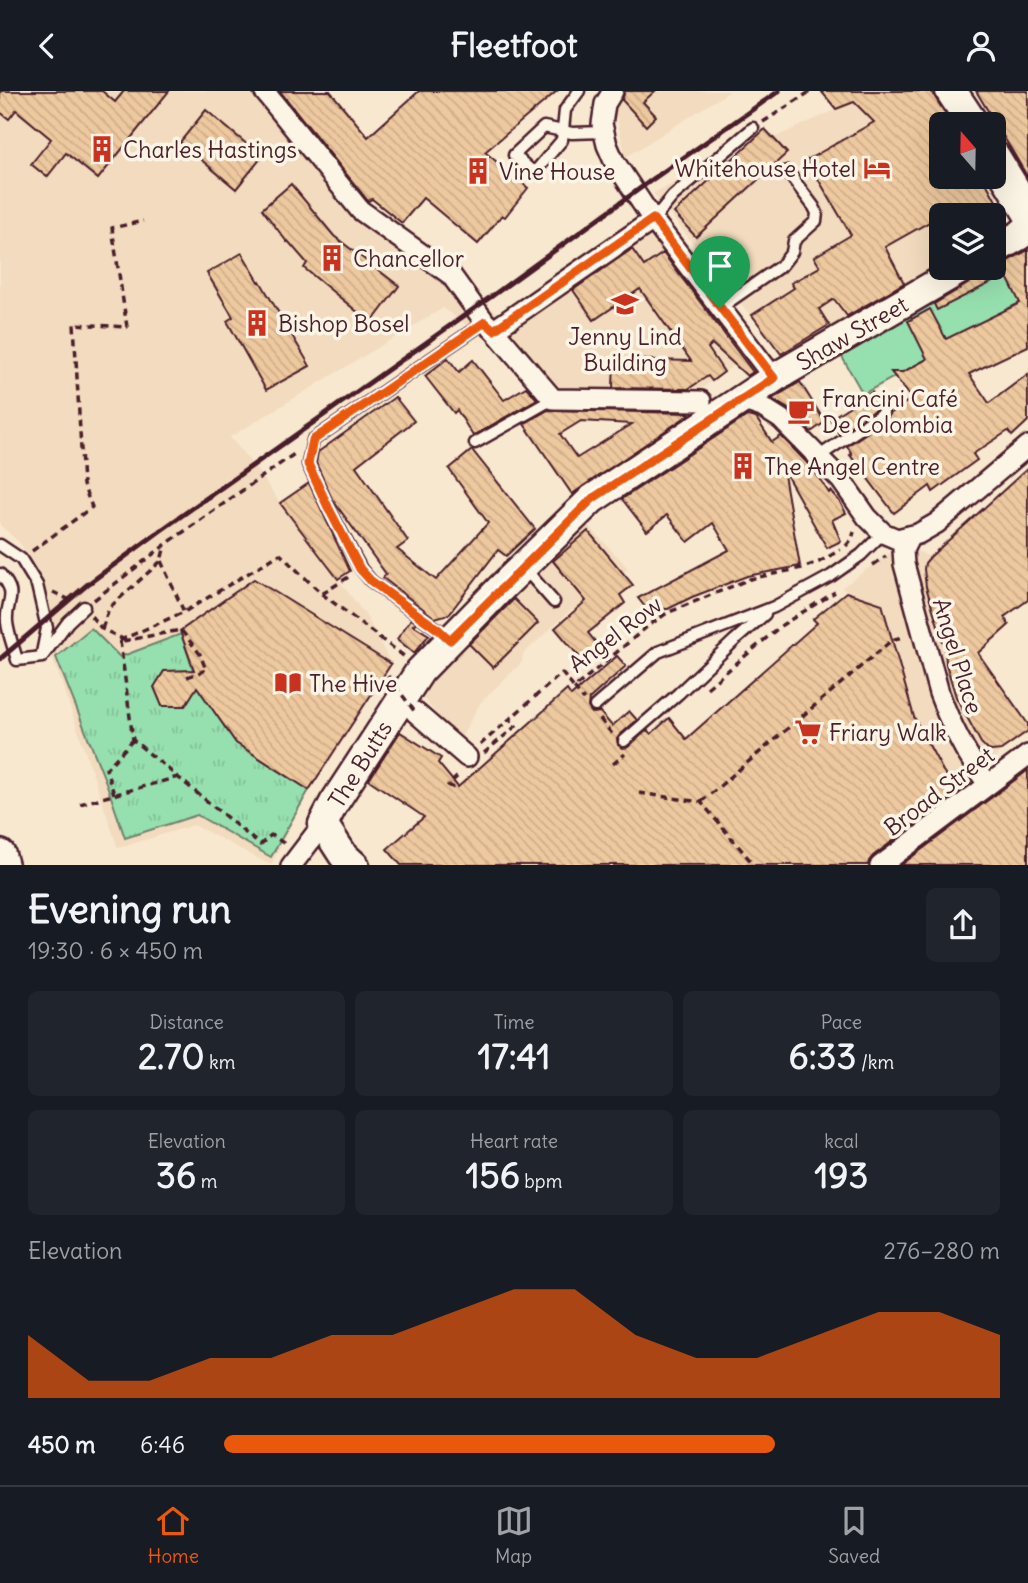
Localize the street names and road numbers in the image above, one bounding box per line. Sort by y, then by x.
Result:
street label: Shaw Street [791,289,913,377]
street label: Angel Row [563,590,667,678]
street label: Angel Place [927,595,989,717]
street label: The Butts [322,715,398,813]
street label: Broad Street [878,740,1000,842]

